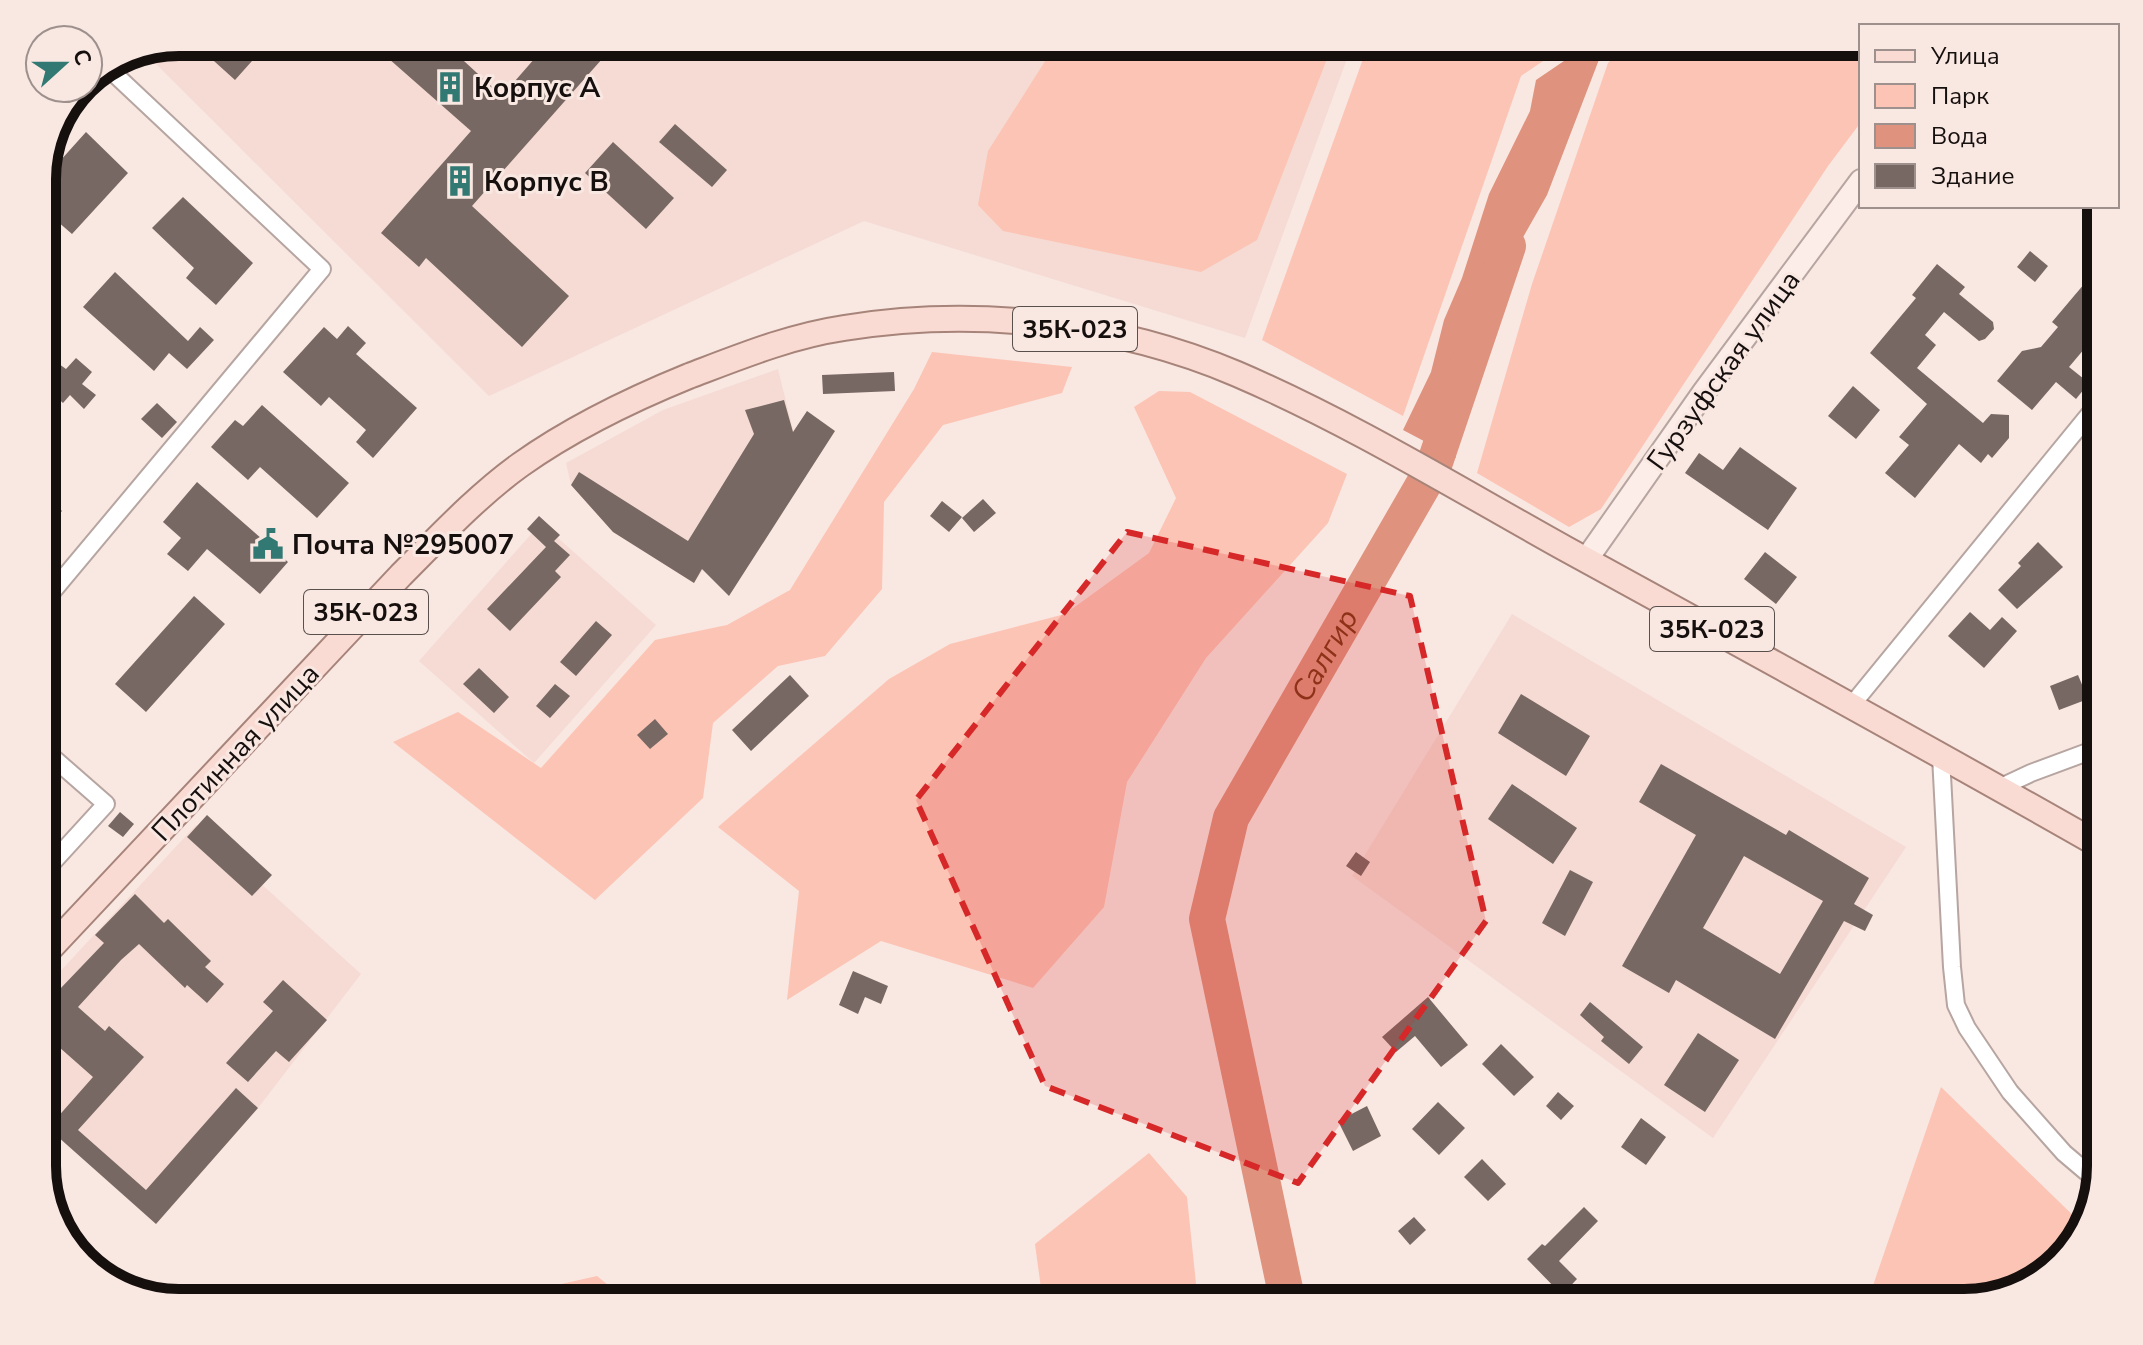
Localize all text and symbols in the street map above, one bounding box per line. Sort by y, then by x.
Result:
north arrow [24,24,104,104]
legend [1859,24,2119,208]
text: Улица [1930,40,2000,72]
text: С [65,45,98,70]
place label: Корпус А [474,69,600,107]
building icon: Корпус А [433,70,467,104]
text: Парк [1931,80,1989,112]
text: Вода [1931,120,1988,152]
text: Здание [1931,160,2015,192]
place label: Корпус В [484,163,609,201]
building icon: Корпус В [443,164,477,198]
street label: Гурзуфская улица [1638,263,1809,478]
road number: 35К-023 [1013,307,1137,351]
place label: Почта №295007 [292,526,514,564]
public building icon: Почта №295007 [251,527,285,561]
road number: 35К-023 [304,590,428,634]
water label: Салгир [1282,601,1368,710]
road number: 35К-023 [1650,607,1774,651]
street label: Плотинная улица [143,656,328,850]

